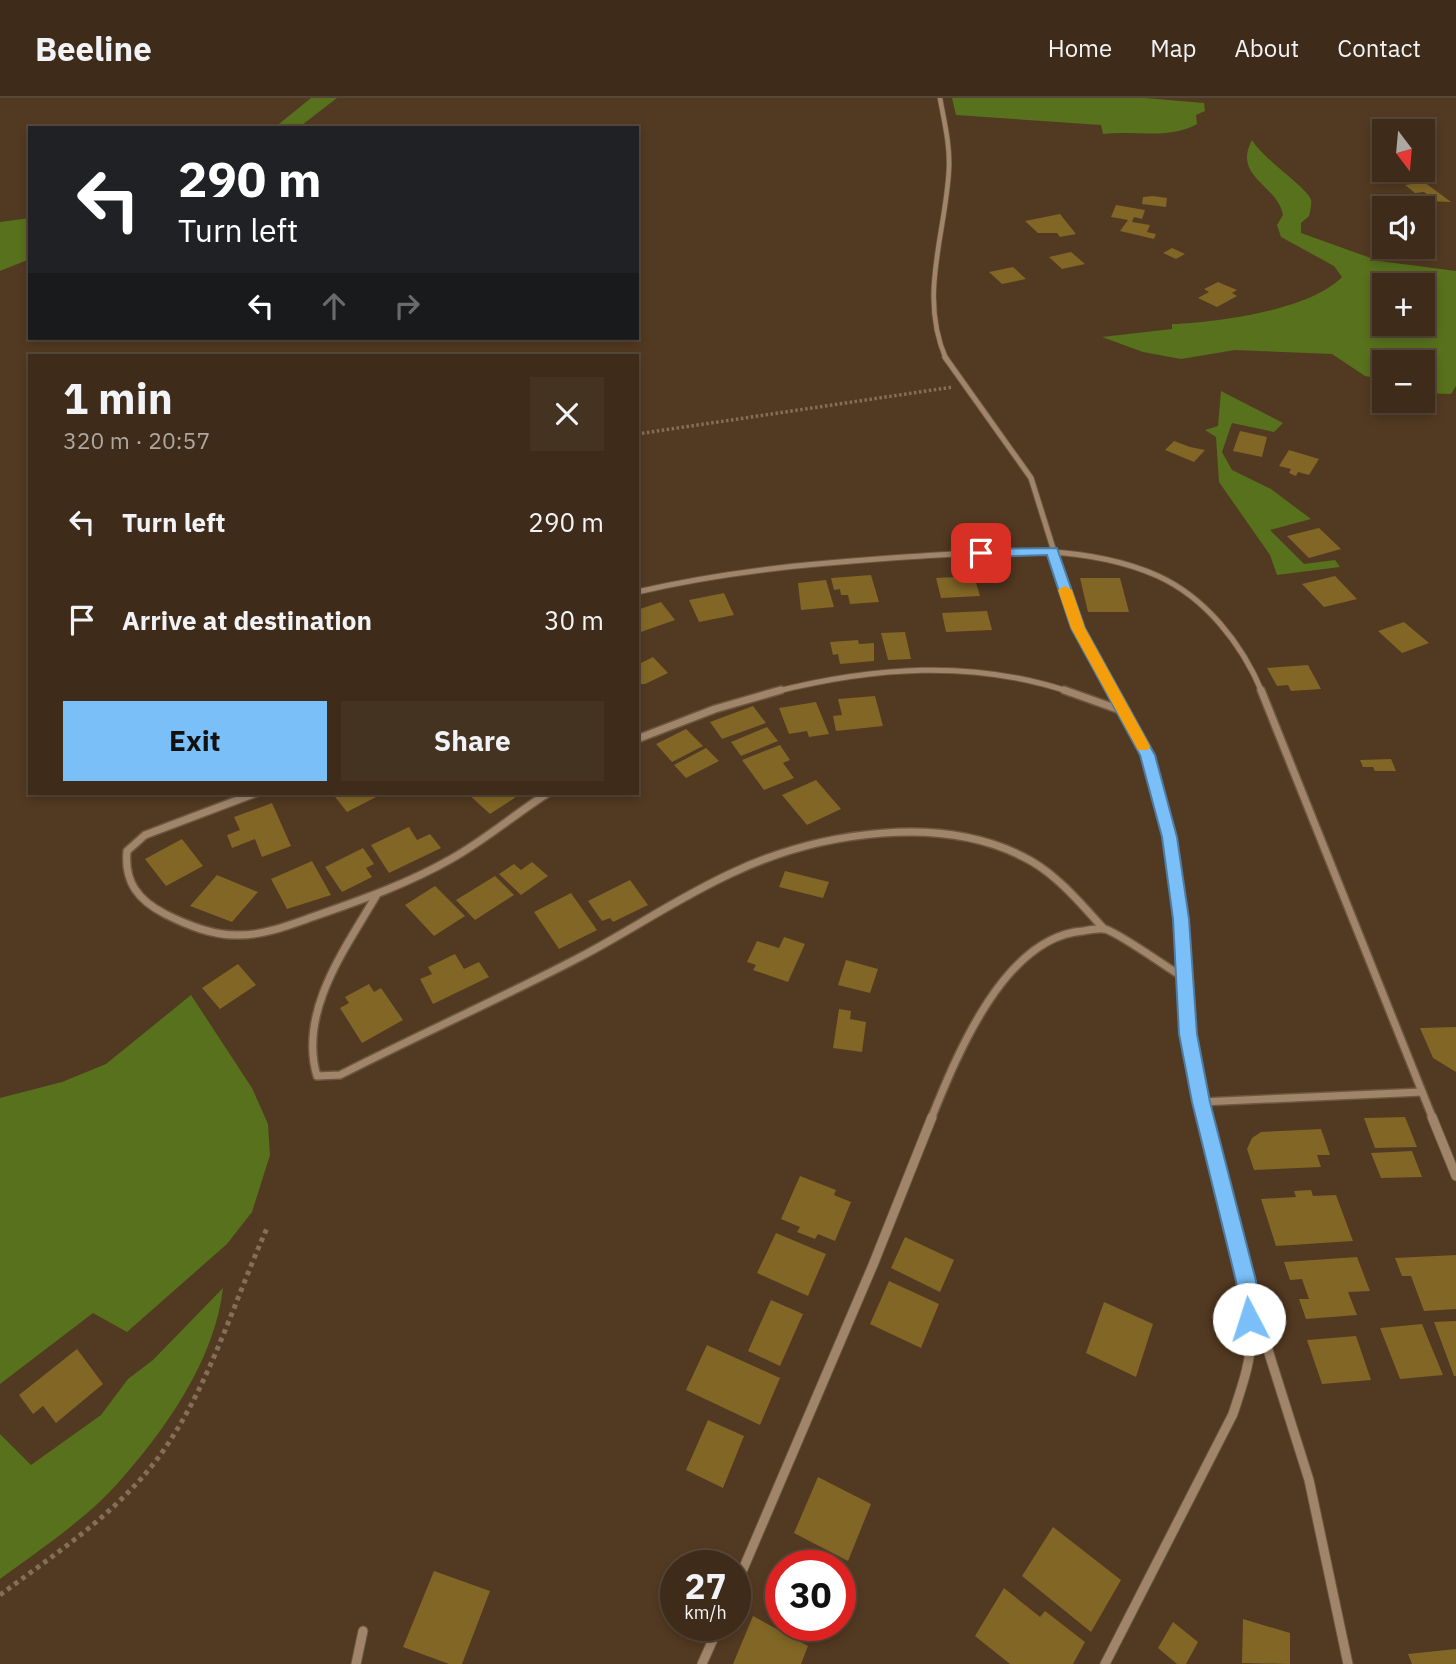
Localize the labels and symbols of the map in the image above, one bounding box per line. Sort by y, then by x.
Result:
north arrow [1372,119,1435,182]
pin [951,523,1011,583]
position arrow [1212,1282,1286,1356]
speed limit sign: 30 [765,1550,856,1641]

